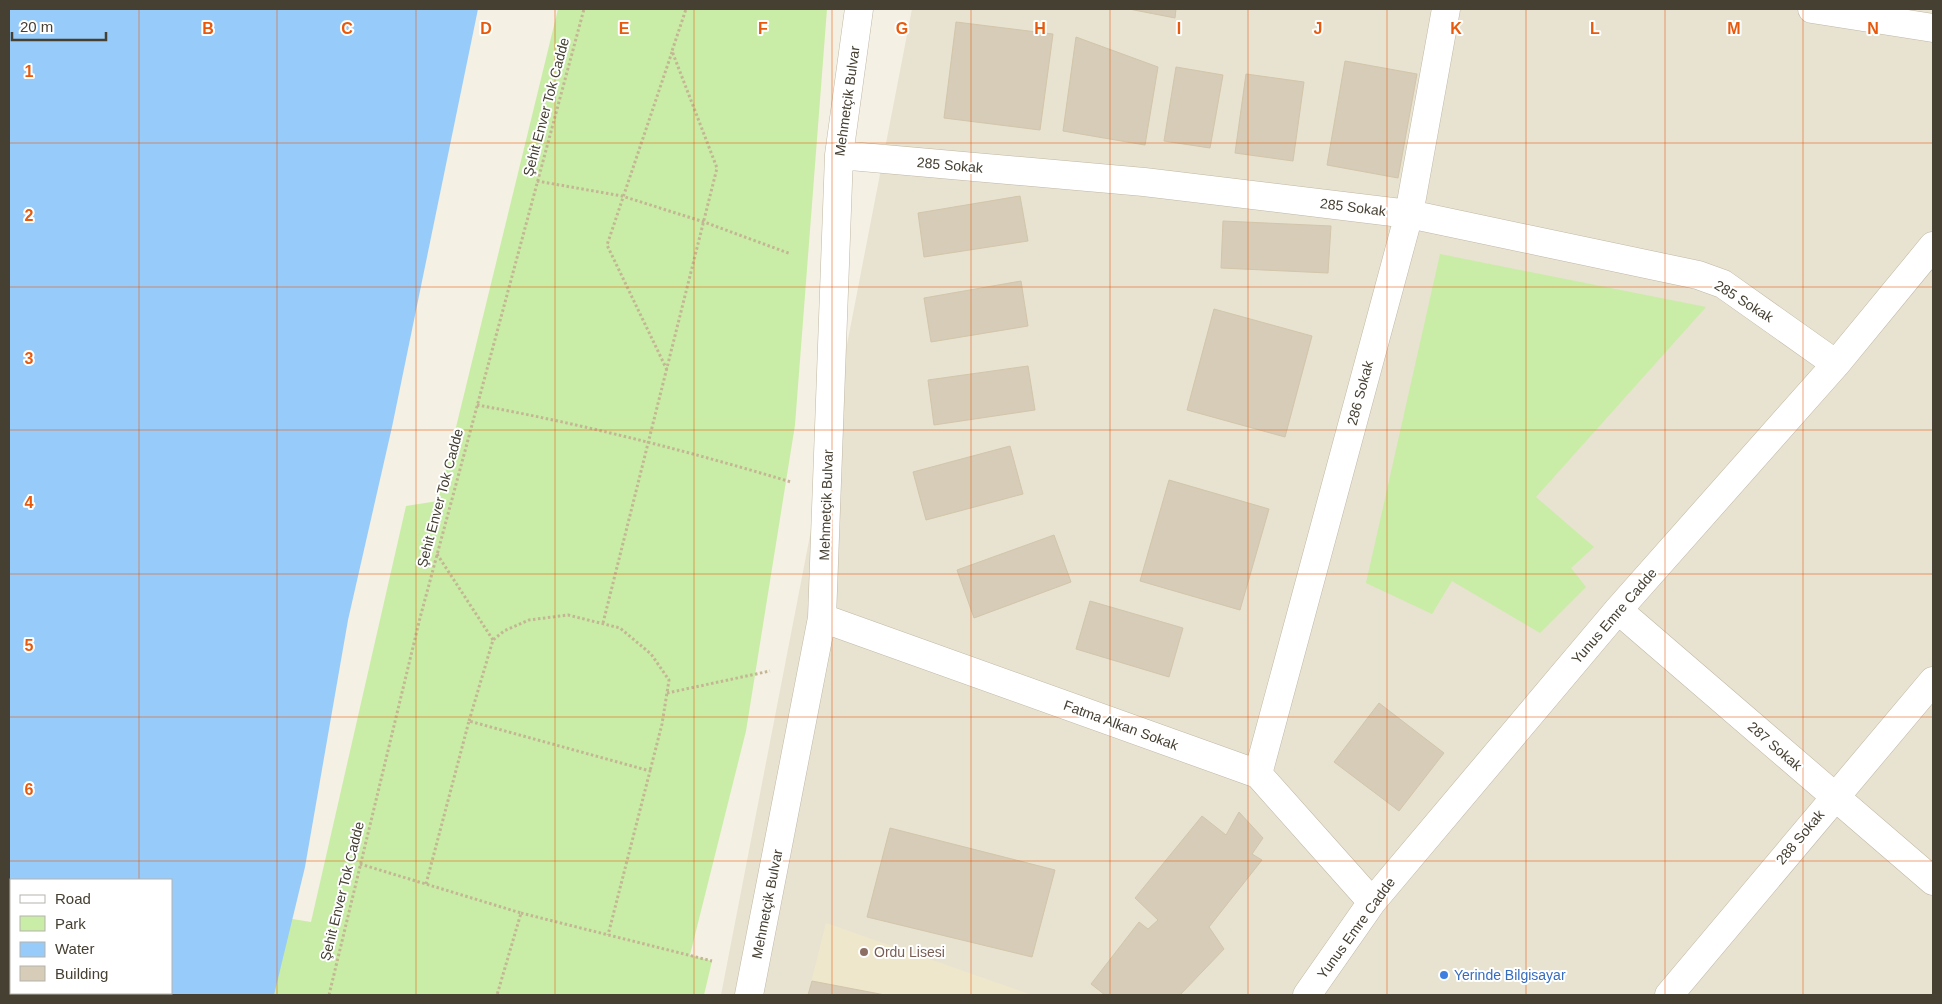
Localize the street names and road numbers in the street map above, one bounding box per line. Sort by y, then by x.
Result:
street label: Şehit Enver Tok Cadde [520,36,572,178]
street label: Mehmetçik Bulvar [831,44,863,157]
street label: 285 Sokak [916,154,985,176]
street label: 285 Sokak [1319,195,1388,219]
street label: 285 Sokak [1712,277,1777,326]
street label: 286 Sokak [1344,358,1377,427]
street label: Şehit Enver Tok Cadde [414,427,466,569]
street label: Mehmetçik Bulvar [816,449,836,561]
street label: Yunus Emre Cadde [1568,565,1660,667]
street label: Fatma Alkan Sokak [1062,697,1181,753]
street label: 287 Sokak [1745,718,1806,774]
street label: 288 Sokak [1773,806,1828,867]
street label: Şehit Enver Tok Cadde [317,820,367,962]
street label: Mehmetçik Bulvar [749,848,786,960]
street label: Yunus Emre Cadde [1314,874,1398,982]

